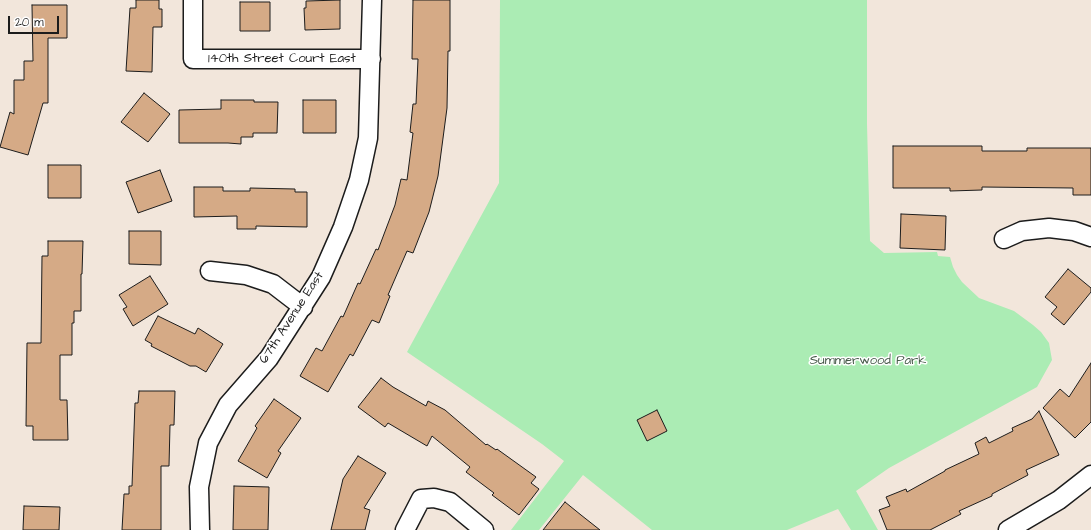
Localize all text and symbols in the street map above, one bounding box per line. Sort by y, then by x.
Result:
scale bar [10,8,61,34]
text: 20 m [15,14,44,31]
street label: 140th Street Court East [208,51,356,67]
street label: 67th Avenue East [256,269,328,367]
park label: Summerwood Park [810,353,926,369]

